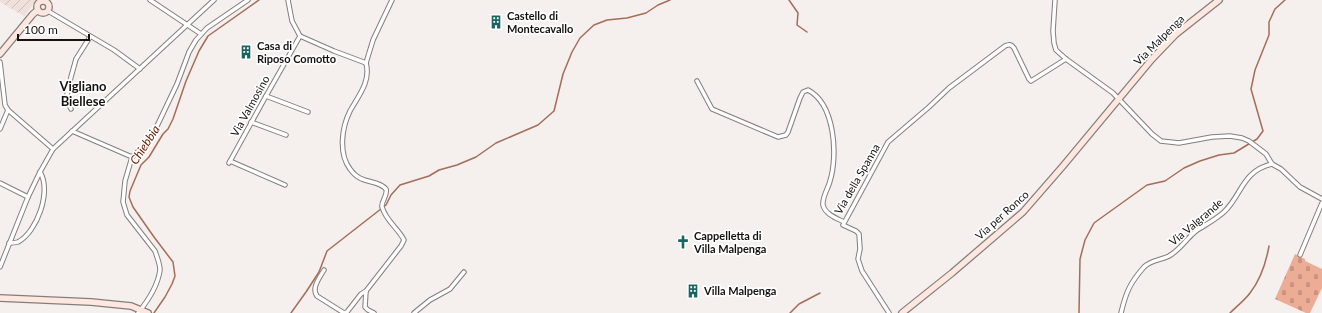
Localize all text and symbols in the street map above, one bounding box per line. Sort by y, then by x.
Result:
place label: Castello di Montecavallo [507,9,573,35]
street label: Via Malpenga [1131,12,1186,67]
building icon: Castello di Montecavallo [488,14,504,30]
scale bar [18,16,89,42]
text: 100 m [24,22,58,37]
place label: Casa di Riposo Comotto [257,39,336,65]
building icon: Casa di Riposo Comotto [238,44,254,60]
street label: Via Valmosino [227,73,272,139]
district label: Vigliano Biellese [58,78,107,109]
water label: Chiebbia [126,122,163,167]
street label: Via della Spanna [831,141,882,216]
street label: Via per Ronco [972,187,1031,242]
street label: Via Valgrande [1166,195,1225,248]
place label: Cappelletta di Villa Malpenga [693,229,766,255]
church icon: Cappelletta di Villa Malpenga [675,234,691,250]
building icon: Villa Malpenga [685,283,701,299]
place label: Villa Malpenga [703,284,776,297]

